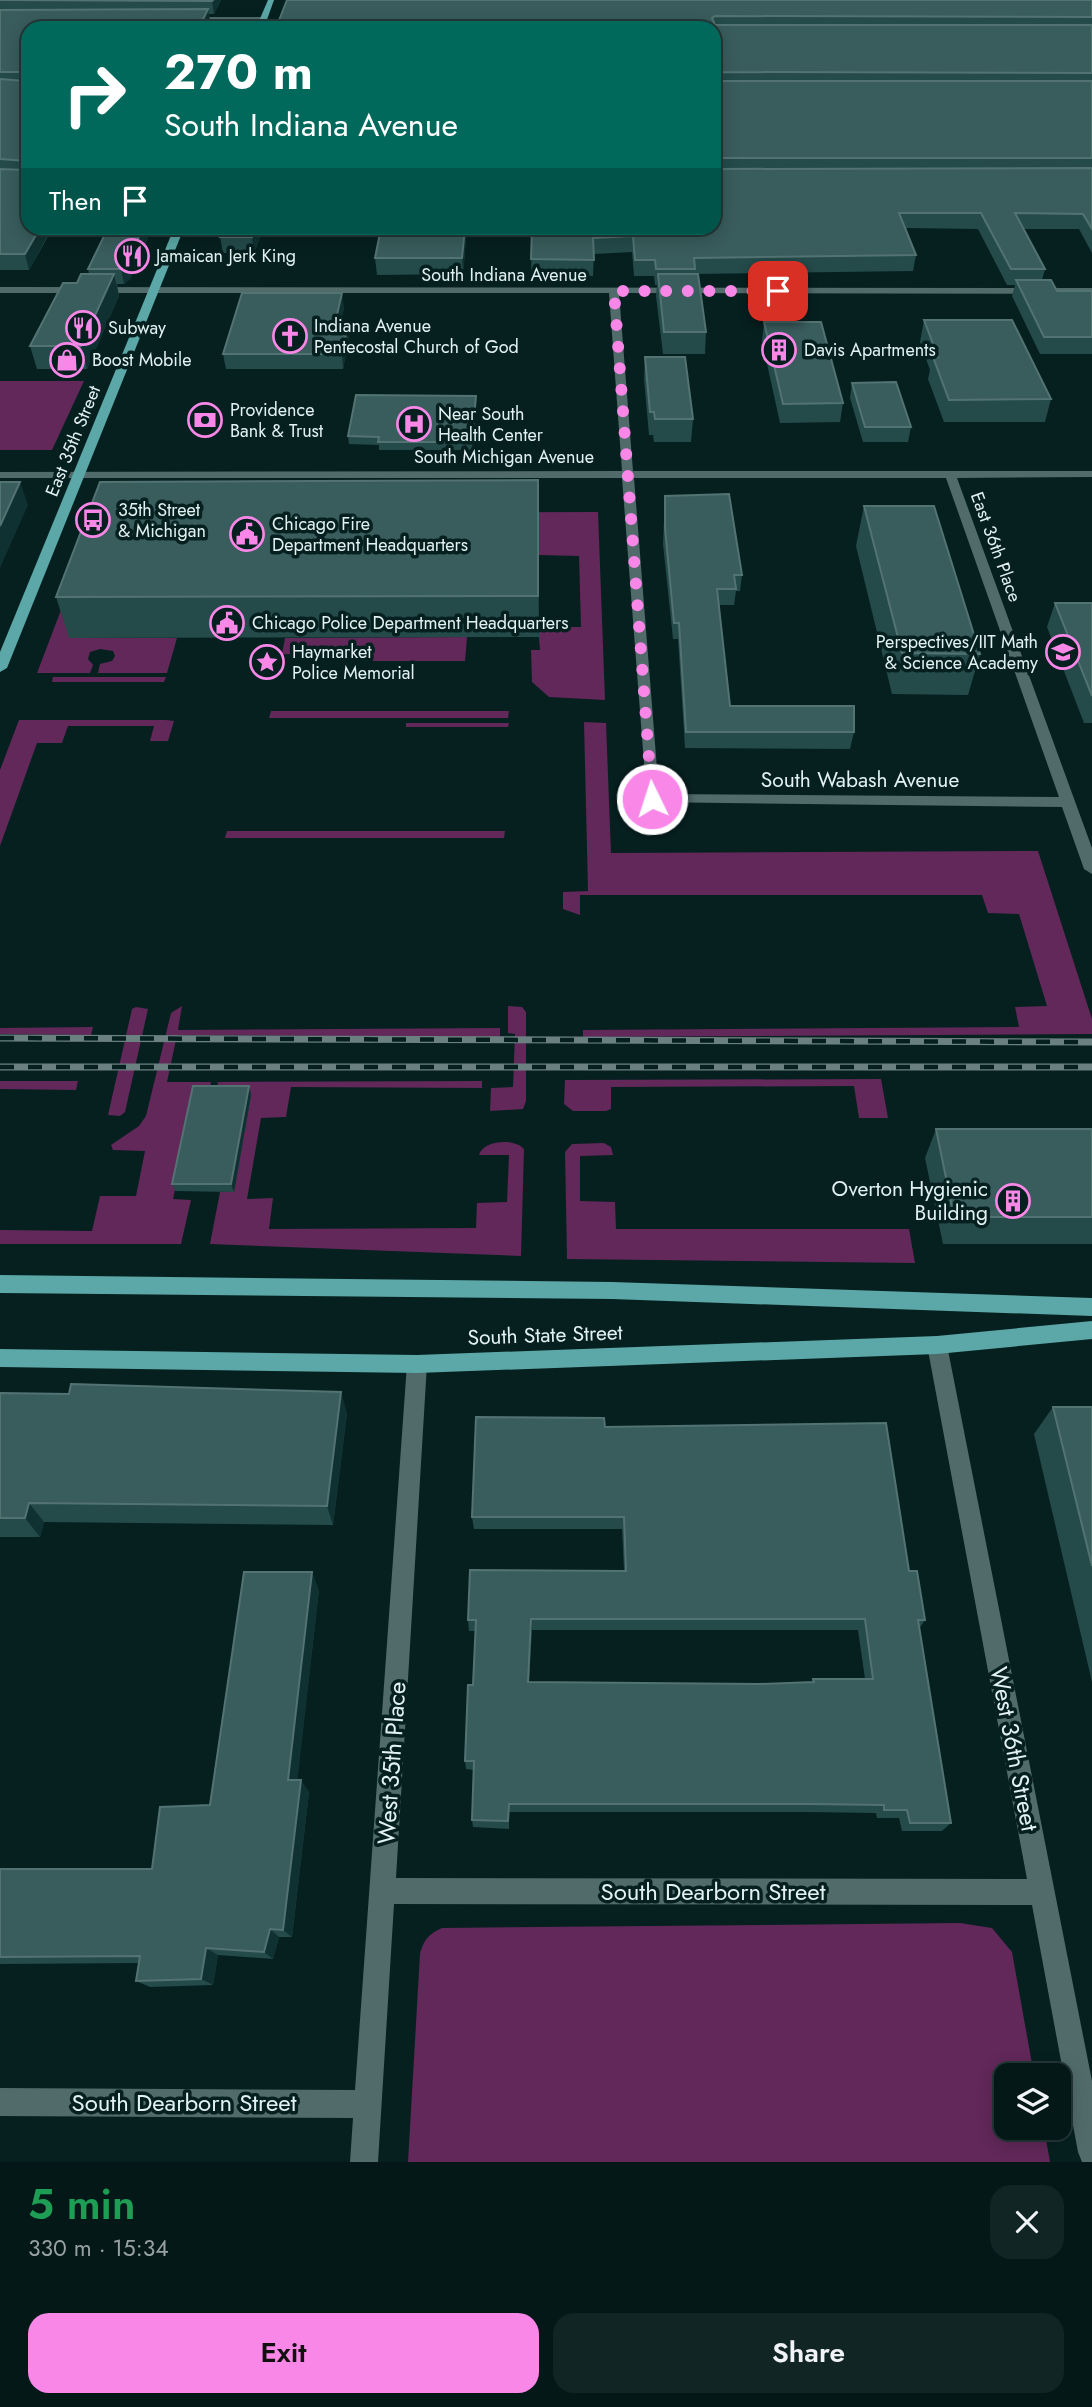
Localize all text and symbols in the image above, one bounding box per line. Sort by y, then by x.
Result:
text: 270 m [164,37,313,107]
icon: right [49,49,140,140]
text: South Indiana Avenue [164,102,458,148]
text: Then [49,182,102,220]
icon: arrive [116,182,154,220]
restaurant icon: Jamaican Jerk King [113,237,151,275]
place label: Jamaican Jerk King [154,243,296,269]
pin [748,261,808,321]
street label: South Indiana Avenue [421,262,587,288]
icon: arrive [759,272,797,310]
restaurant icon: Subway [64,309,102,347]
place label: Indiana Avenue Pentecostal Church of God [314,313,519,360]
place label: Subway [108,315,166,341]
church icon: Indiana Avenue Pentecostal Church of God [271,317,309,355]
building icon: Davis Apartments [760,331,798,369]
place label: Davis Apartments [804,337,936,363]
shop icon: Boost Mobile [48,341,86,379]
place label: Boost Mobile [92,347,191,373]
street label: East 35th Street [39,381,107,500]
place label: Providence Bank & Trust [230,397,324,444]
bank icon: Providence Bank & Trust [186,401,224,439]
place label: Near South Health Center [438,401,544,448]
hospital icon: Near South Health Center [395,405,433,443]
street label: South Michigan Avenue [414,444,594,470]
street label: East 36th Place [964,488,1028,606]
place label: 35th Street & Michigan [118,497,206,544]
bus stop icon: 35th Street & Michigan [74,501,112,539]
place label: Chicago Fire Department Headquarters [272,511,468,558]
public building icon: Chicago Fire Department Headquarters [228,515,266,553]
public building icon: Chicago Police Department Headquarters [208,604,246,642]
place label: Chicago Police Department Headquarters [252,610,568,636]
place label: Perspectives/IIT Math & Science Academy [876,629,1038,676]
school or university icon: Perspectives/IIT Math & Science Academy [1044,633,1082,671]
place label: Haymarket Police Memorial [292,639,415,686]
place icon: Haymarket Police Memorial [248,643,286,681]
position arrow [615,762,689,836]
street label: South Wabash Avenue [761,765,959,795]
place label: Overton Hygienic Building [832,1174,988,1228]
building icon: Overton Hygienic Building [994,1182,1032,1220]
street label: South State Street [467,1317,623,1353]
street label: West 36th Street [981,1664,1048,1834]
street label: West 35th Place [368,1680,415,1846]
street label: South Dearborn Street [601,1874,826,1909]
map controls [994,2063,1071,2140]
button: layers [994,2063,1071,2140]
street label: South Dearborn Street [72,2085,297,2120]
text: 5 min [28,2174,135,2235]
button: close [990,2185,1064,2259]
text: 330 m · 15:34 [28,2231,169,2265]
button: Exit [28,2313,539,2393]
button: Share [553,2313,1064,2393]

